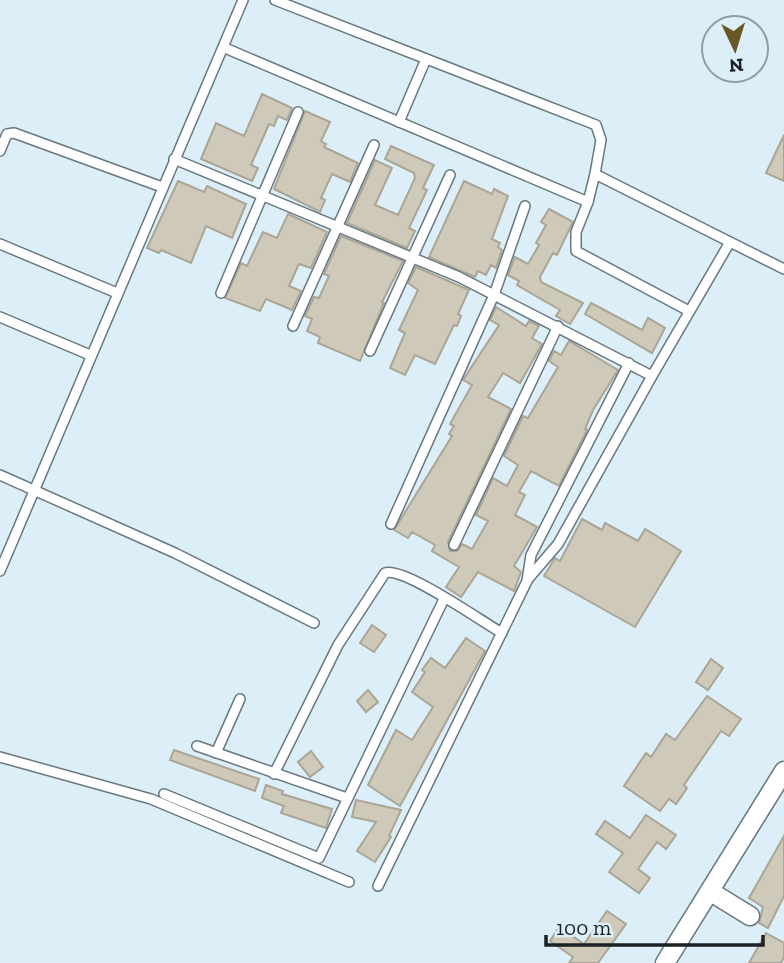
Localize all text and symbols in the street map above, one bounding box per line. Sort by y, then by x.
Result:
north arrow [700,14,770,84]
text: N [728,53,744,77]
scale bar [546,904,763,948]
text: 100 m [556,915,611,940]

